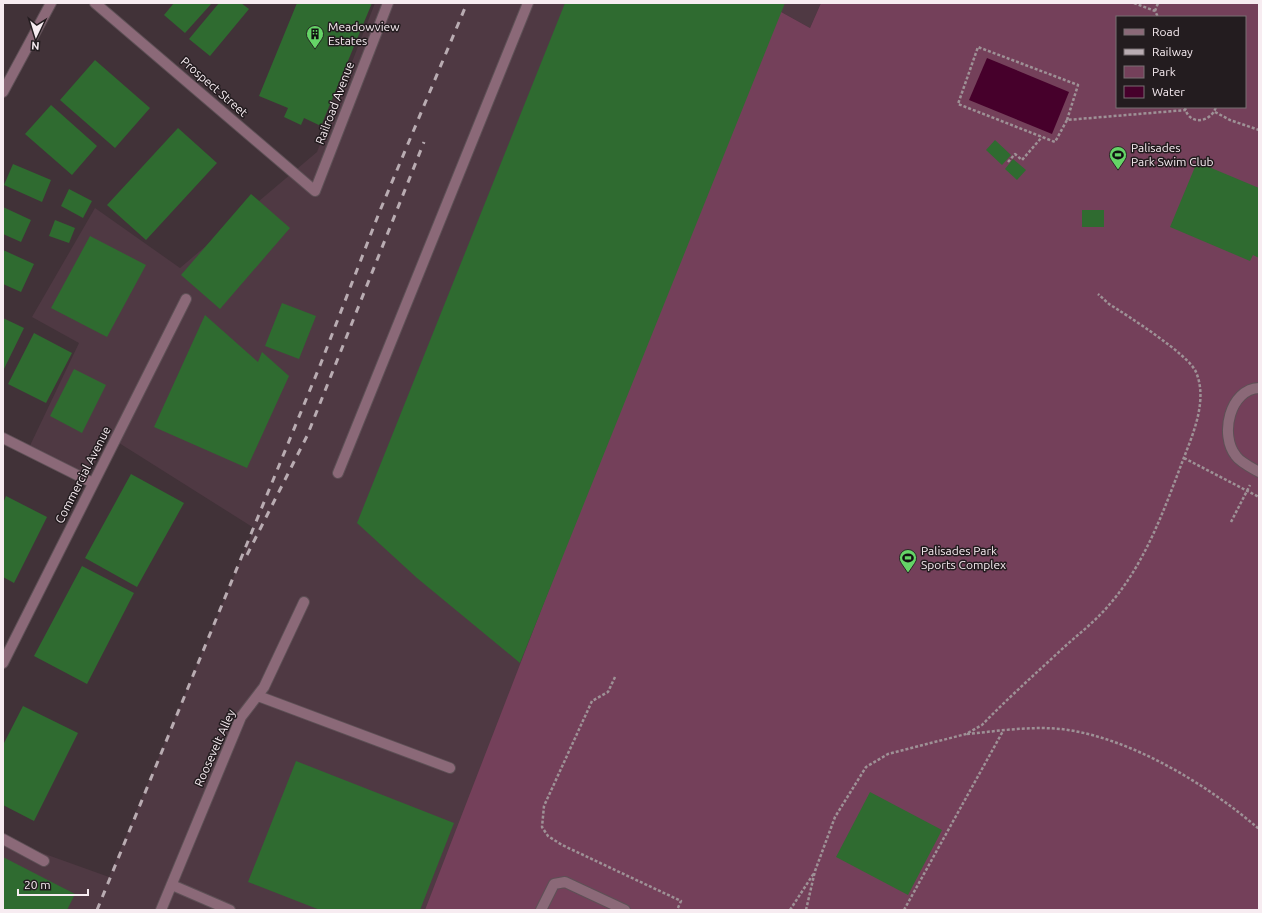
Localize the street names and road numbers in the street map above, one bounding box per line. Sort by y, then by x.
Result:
street label: Prospect Street [178,54,251,119]
street label: Railroad Avenue [313,60,356,146]
street label: Commercial Avenue [52,424,113,525]
street label: Roosevelt Alley [192,707,237,788]

